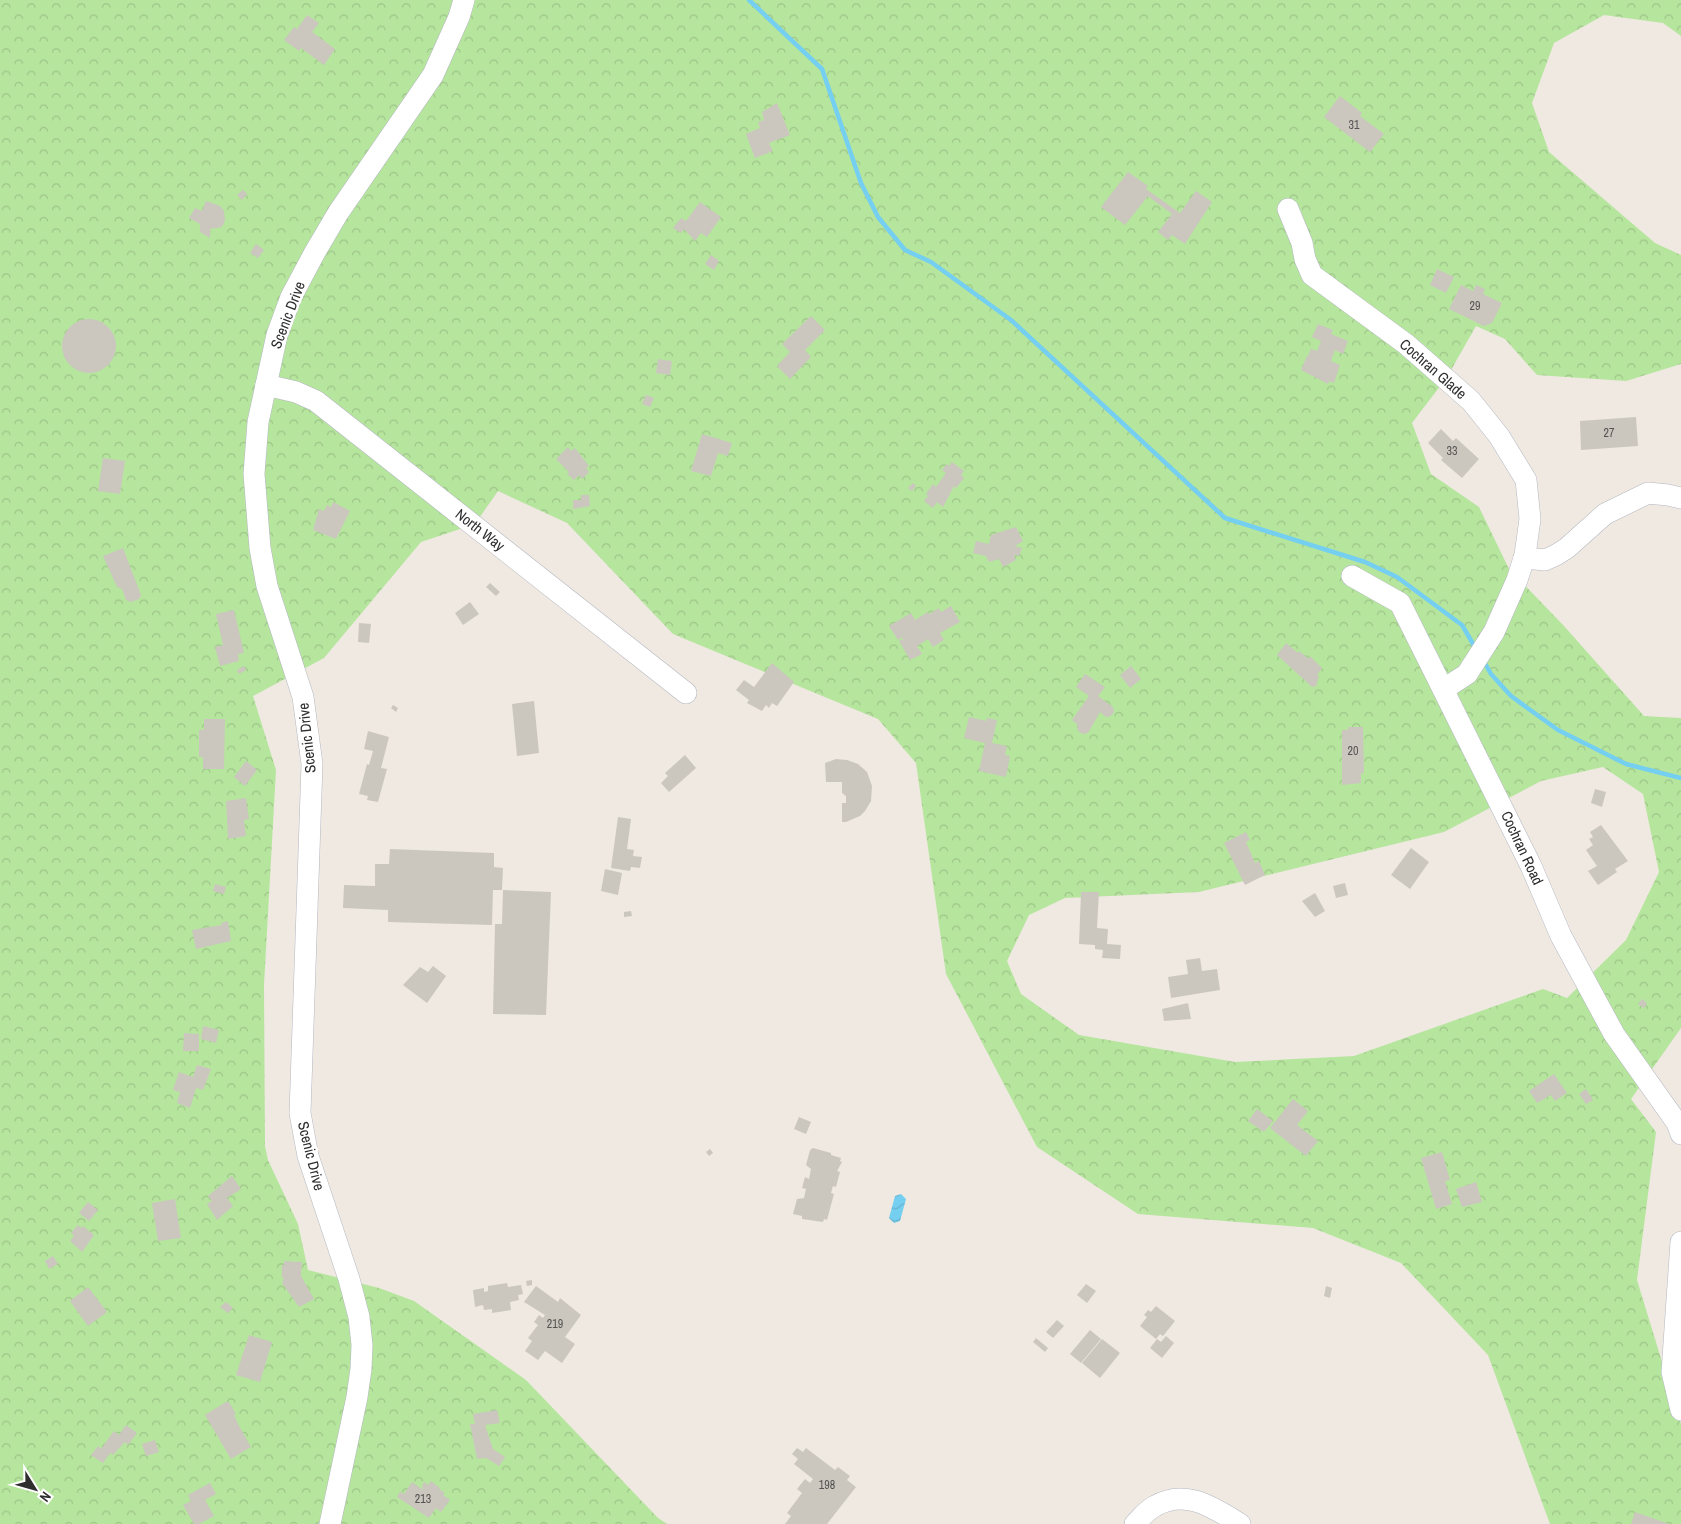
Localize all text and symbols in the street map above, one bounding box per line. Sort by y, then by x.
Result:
house number: 31 [1349,117,1360,133]
street label: Scenic Drive [265,278,310,351]
house number: 29 [1470,298,1480,314]
street label: Cochran Glade [1395,334,1472,404]
house number: 27 [1604,425,1615,441]
house number: 33 [1447,443,1457,459]
street label: North Way [451,504,510,556]
street label: Scenic Drive [292,702,321,774]
house number: 20 [1348,743,1358,759]
street label: Cochran Road [1496,807,1549,888]
street label: Scenic Drive [293,1119,330,1193]
house number: 219 [547,1316,563,1332]
north arrow [10,1464,60,1514]
house number: 198 [819,1477,835,1493]
text: N [36,1488,55,1506]
house number: 213 [415,1491,431,1507]

